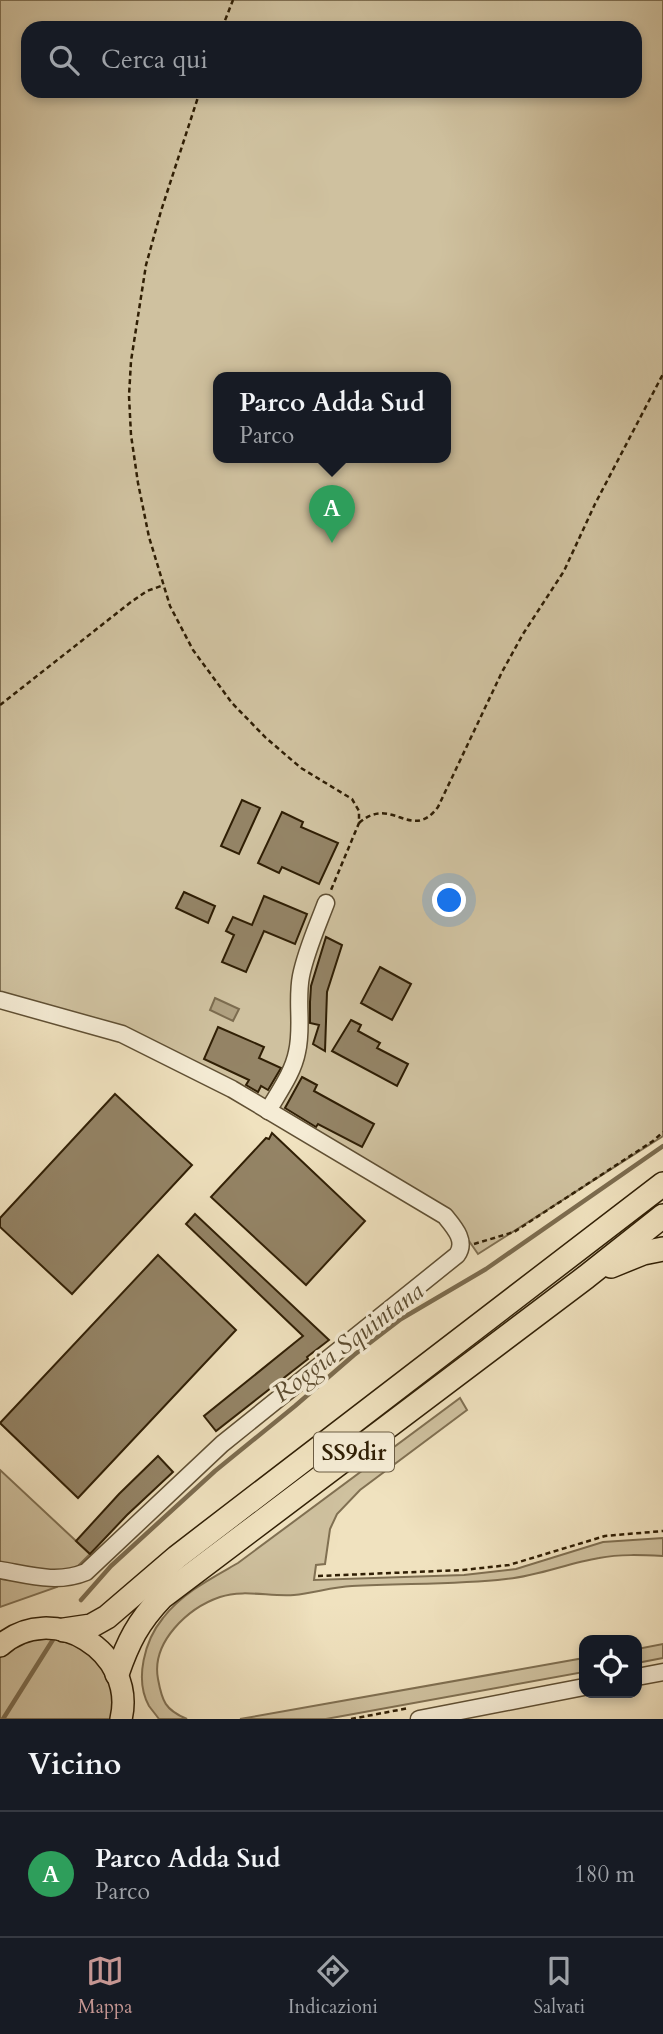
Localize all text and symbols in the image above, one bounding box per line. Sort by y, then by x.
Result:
search box [21,21,642,98]
icon: search [45,41,83,79]
text: Cerca qui [101,42,208,77]
popup [213,372,451,463]
text: Parco Adda Sud [239,385,425,420]
text: Parco [239,420,294,451]
pin: A [309,485,355,543]
your location [432,883,466,917]
water label: Roggia Squintana [265,1273,431,1410]
road number: SS9dir [314,1432,394,1471]
map controls [579,1635,642,1698]
button: locate [579,1635,642,1698]
text: Vicino [28,1744,121,1785]
text: Parco Adda Sud [95,1841,280,1876]
text: A [42,1859,60,1890]
text: 180 m [574,1859,635,1890]
text: Parco [95,1876,150,1907]
tab: Mappa [78,1952,132,2020]
tab: Indicazioni [288,1952,378,2020]
tab: Salvati [533,1952,585,2020]

